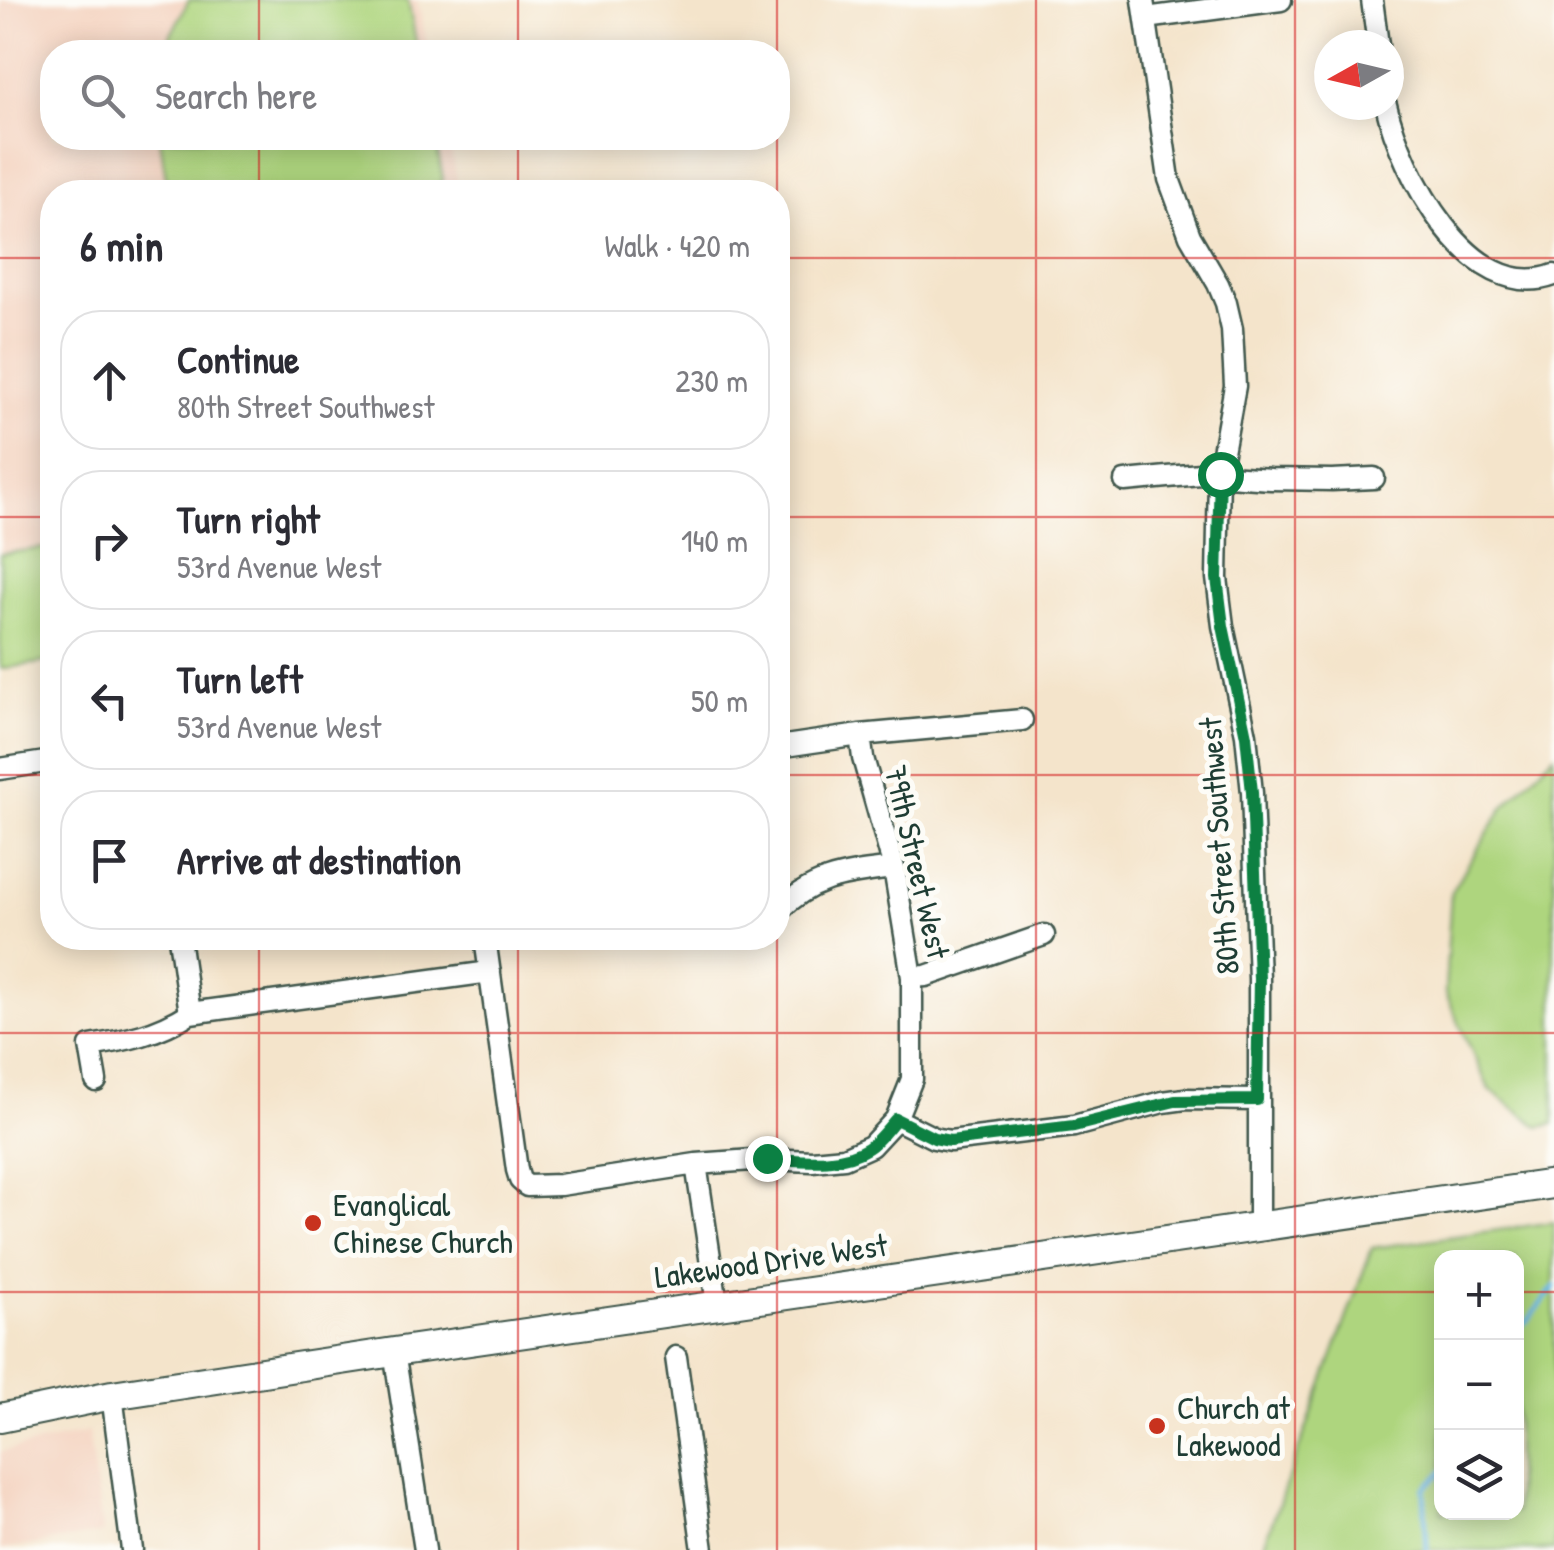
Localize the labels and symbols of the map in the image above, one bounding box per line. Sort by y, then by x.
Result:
north arrow [1314,30,1404,120]
route start [1198,452,1244,498]
street label: 80th Street Southwest [1188,715,1249,976]
street label: 79th Street West [874,761,961,964]
route end [745,1136,791,1182]
place label: Evanglical Chinese Church [333,1183,513,1263]
marker: Evanglical Chinese Church [302,1212,324,1234]
street label: Lakewood Drive West [652,1223,891,1298]
place label: Church at Lakewood [1177,1386,1291,1466]
marker: Church at Lakewood [1146,1415,1168,1437]

